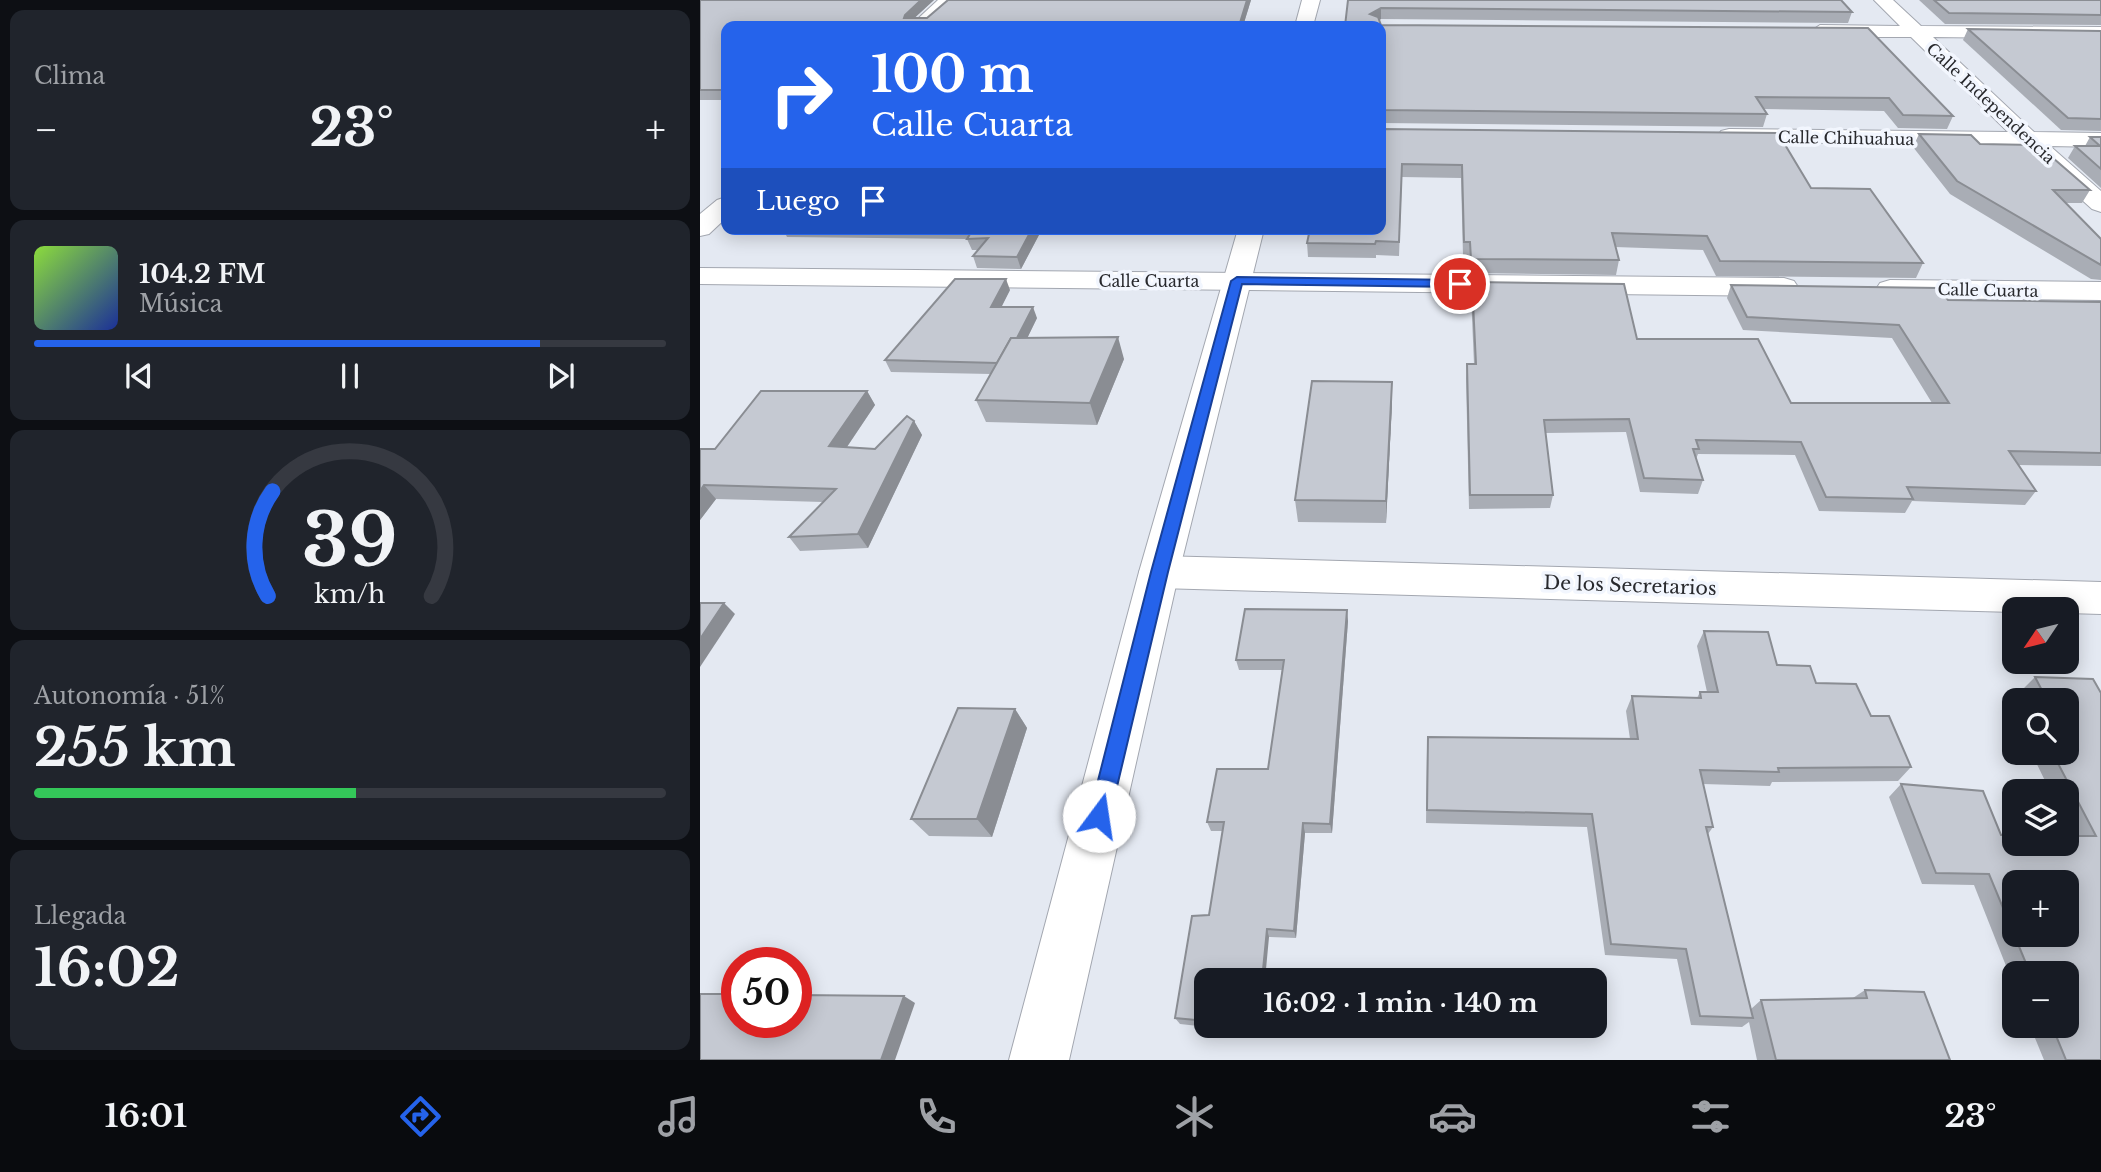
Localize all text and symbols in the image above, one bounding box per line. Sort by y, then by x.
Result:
street label: Calle Independencia [1923,38,2060,168]
text: 100 m [871,44,1034,105]
icon: right [756,49,847,140]
text: Clima [34,62,105,90]
text: 23° [309,96,394,160]
text: Calle Cuarta [871,105,1073,145]
text: − [34,106,58,153]
text: + [645,106,666,153]
street label: Calle Chihuahua [1778,127,1914,149]
icon: arrive [854,182,892,220]
text: Luego [756,185,840,217]
pin [1430,254,1490,314]
text: 104.2 FM [139,258,266,290]
icon: arrive [1441,265,1479,303]
street label: Calle Cuarta [1099,271,1200,291]
street label: Calle Cuarta [1937,279,2039,301]
text: Música [139,290,222,318]
icon: previous [120,357,158,395]
icon: pause [331,357,369,395]
icon: next [542,357,580,395]
text: 39 [302,495,398,586]
street label: De los Secretarios [1543,571,1717,600]
text: km/h [315,579,385,610]
north arrow [2002,597,2079,674]
map controls [2002,597,2079,1038]
text: Autonomía · 51% [34,682,225,710]
button: search [2002,688,2079,765]
text: 255 km [34,716,236,780]
position arrow [1062,779,1136,853]
button: layers [2002,779,2079,856]
button: + [2002,870,2079,947]
text: Llegada [34,902,126,930]
text: 16:02 [34,936,180,1000]
speed limit sign: 50 [721,947,812,1038]
button: − [2002,961,2079,1038]
text: 16:02 · 1 min · 140 m [1263,987,1538,1019]
icon: directions [396,1092,445,1141]
icon: music [654,1092,703,1141]
icon: phone [912,1092,961,1141]
icon: climate [1170,1092,1219,1141]
icon: car [1428,1092,1477,1141]
icon: filters [1686,1092,1735,1141]
text: 16:01 [105,1096,187,1136]
text: 23° [1944,1096,1996,1136]

